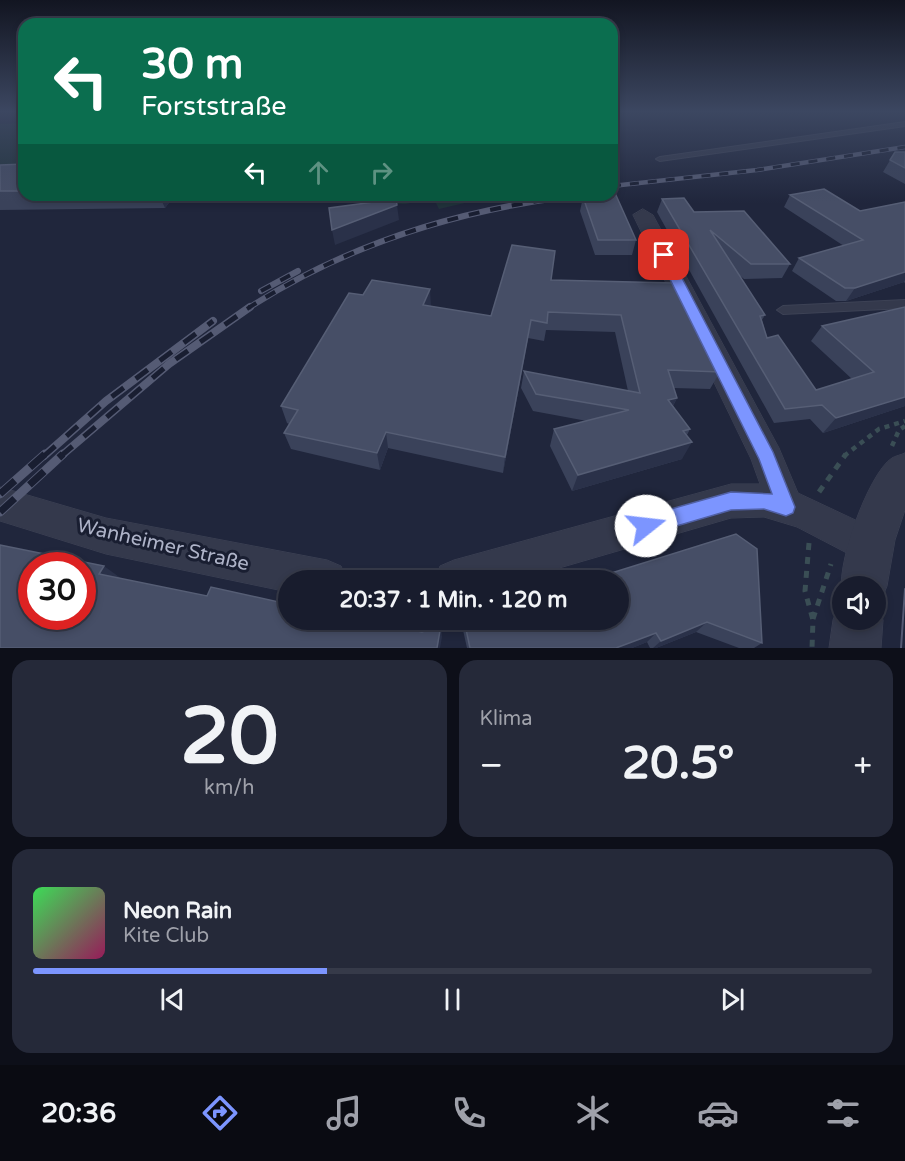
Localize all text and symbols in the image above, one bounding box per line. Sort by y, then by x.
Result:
text: 30 m [141,39,243,90]
icon: left [42,42,120,120]
text: Forststraße [141,90,287,123]
icon: left [239,156,272,189]
icon: ahead [302,156,335,189]
icon: right [365,156,398,189]
pin [638,229,689,280]
icon: arrive [647,238,680,271]
position arrow [614,494,678,558]
street label: Wanheimer Straße [75,514,251,576]
speed limit sign: 30 [18,552,96,630]
map controls [832,576,886,630]
button: sound [832,576,886,630]
text: 20:37 · 1 Min. · 120 m [340,587,567,613]
text: 20 [180,690,278,784]
text: Klima [480,707,532,731]
text: 20.5° [622,737,735,791]
text: − [480,746,503,785]
text: + [853,746,872,785]
text: km/h [204,776,254,800]
text: Neon Rain [123,898,232,924]
text: Kite Club [123,924,209,948]
icon: previous [156,983,189,1016]
icon: pause [436,983,469,1016]
icon: next [716,983,749,1016]
icon: directions [199,1092,241,1134]
icon: music [323,1092,365,1134]
icon: phone [448,1092,490,1134]
icon: climate [572,1092,614,1134]
icon: car [697,1092,739,1134]
icon: filters [822,1092,864,1134]
text: 20:36 [41,1097,116,1130]

